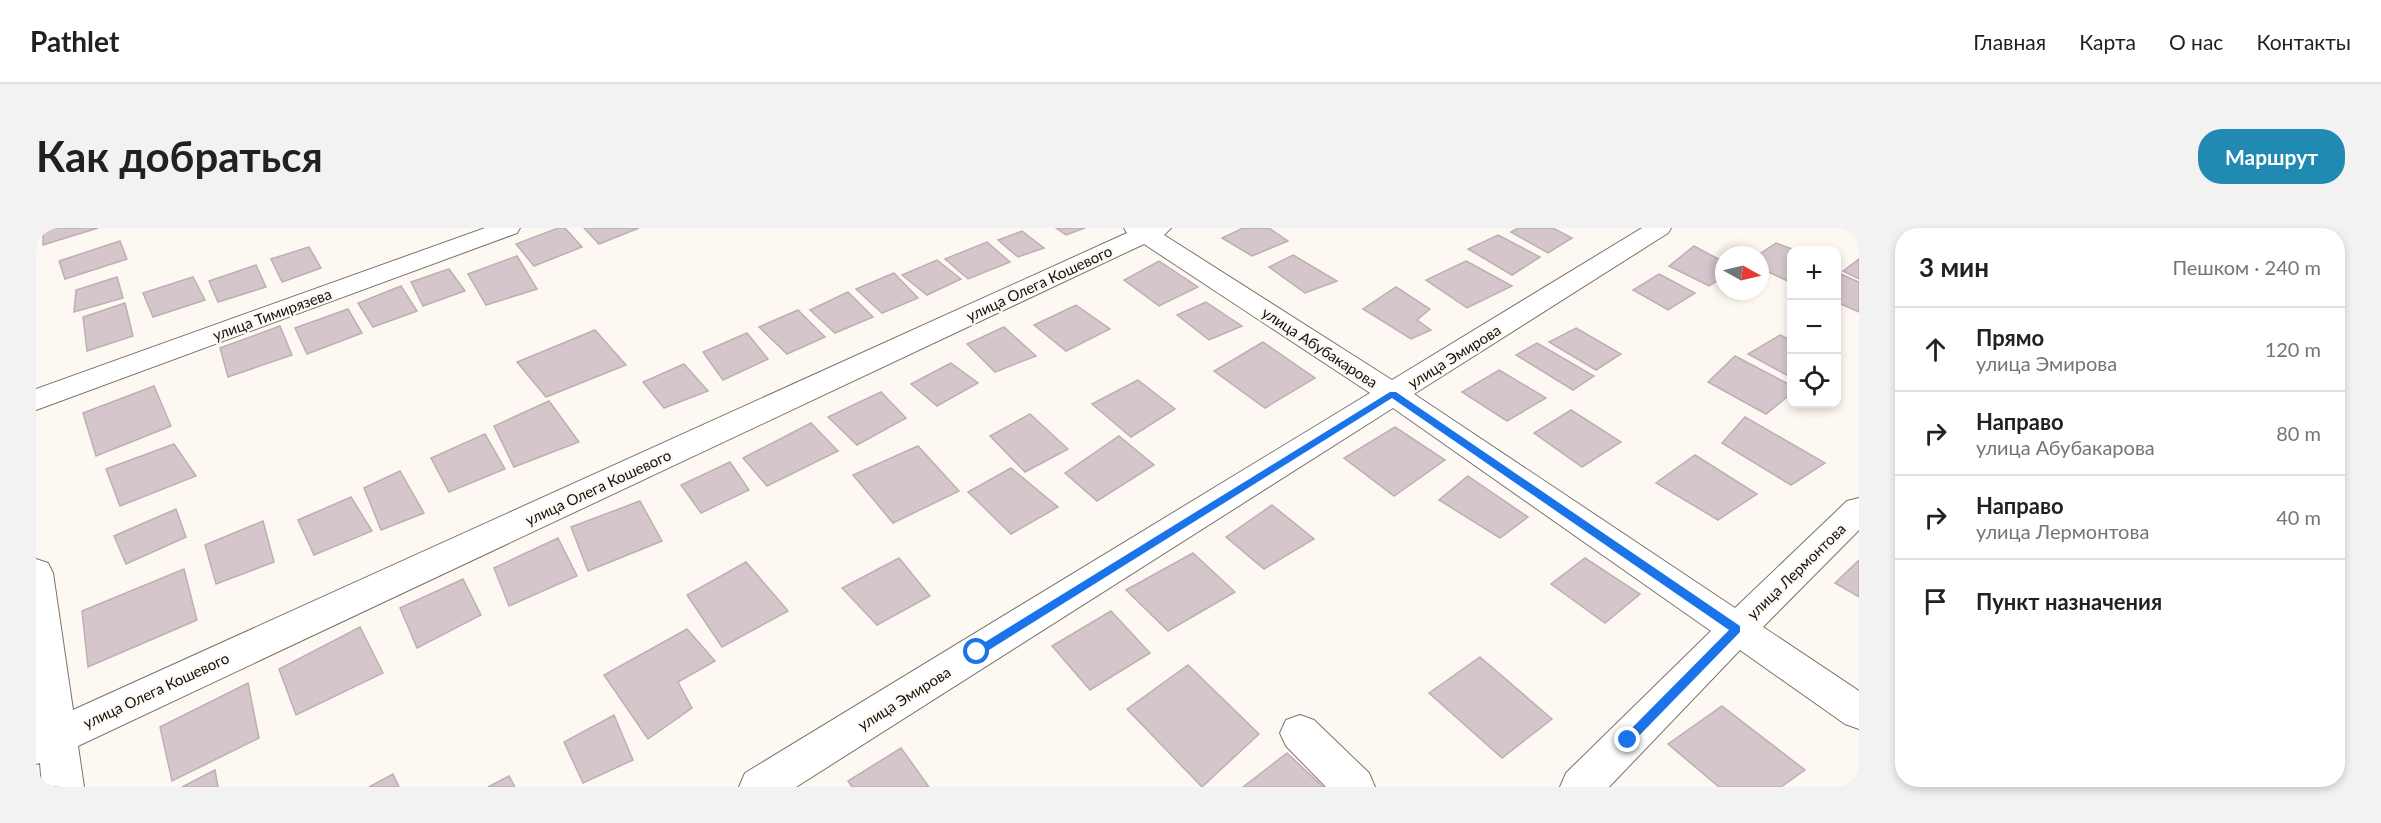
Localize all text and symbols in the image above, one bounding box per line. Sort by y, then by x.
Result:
text: Pathlet [30,24,119,58]
text: Главная [1973,29,2046,54]
text: Карта [2079,29,2136,54]
text: О нас [2169,29,2223,54]
text: Контакты [2256,29,2351,54]
button: Маршрут [2198,129,2345,184]
text: Как добраться [36,131,323,181]
street label: улица Олега Кошевого [963,241,1115,325]
north arrow [1715,246,1769,300]
map controls [1787,246,1841,408]
button: + [1787,246,1841,300]
text: 3 мин [1919,251,1989,283]
text: Пешком · 240 m [2172,255,2321,279]
street label: улица Тимирязева [210,284,334,344]
button: − [1787,300,1841,354]
street label: улица Абубакарова [1259,303,1381,391]
street label: улица Эмирова [1404,320,1504,392]
text: Прямо [1976,324,2044,351]
icon: ahead [1919,333,1952,366]
text: 120 m [2265,337,2321,361]
text: улица Эмирова [1976,351,2117,375]
button: locate [1787,354,1841,408]
text: Направо [1976,408,2064,435]
icon: right [1919,417,1952,450]
text: 80 m [2276,421,2321,445]
text: улица Абубакарова [1976,435,2155,459]
street label: улица Олега Кошевого [522,445,674,529]
text: Направо [1976,492,2064,519]
icon: right [1919,501,1952,534]
text: 40 m [2276,505,2321,529]
street label: улица Лермонтова [1743,519,1849,623]
text: улица Лермонтова [1976,519,2149,543]
icon: arrive [1919,585,1952,618]
text: Пункт назначения [1976,588,2162,615]
route start [963,638,989,664]
street label: улица Олега Кошевого [80,648,232,732]
street label: улица Эмирова [854,662,954,734]
route end [1614,726,1640,752]

